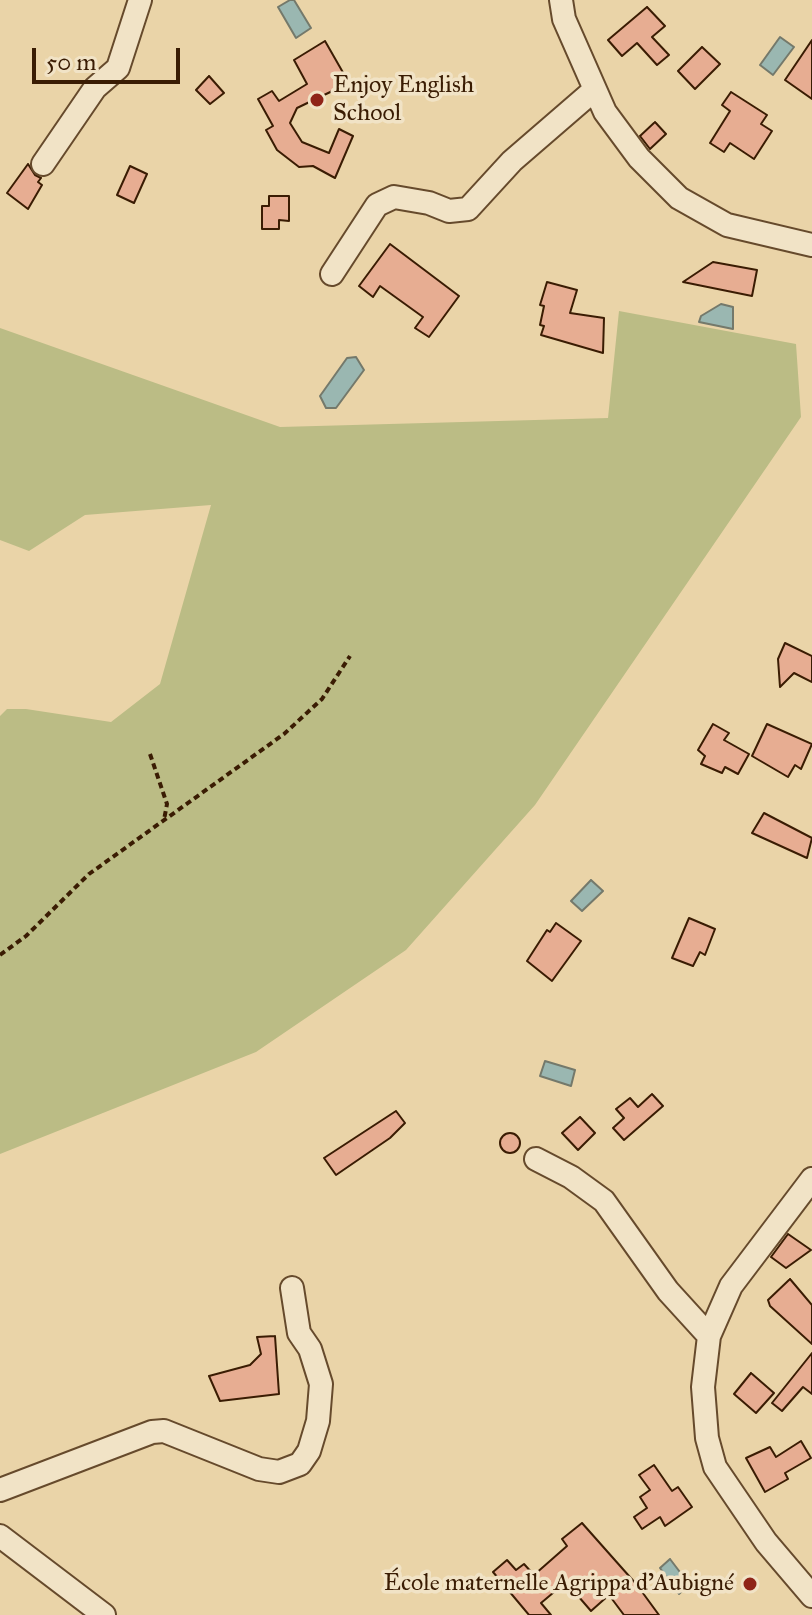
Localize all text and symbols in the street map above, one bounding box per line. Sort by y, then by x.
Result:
scale bar [36,32,184,82]
text: 50 m [46,47,96,77]
place label: Enjoy English School [333,72,474,128]
marker: Enjoy English School [308,91,326,109]
place label: École maternelle Agrippa d'Aubigné [384,1570,734,1598]
marker: École maternelle Agrippa d'Aubigné [741,1575,759,1593]

